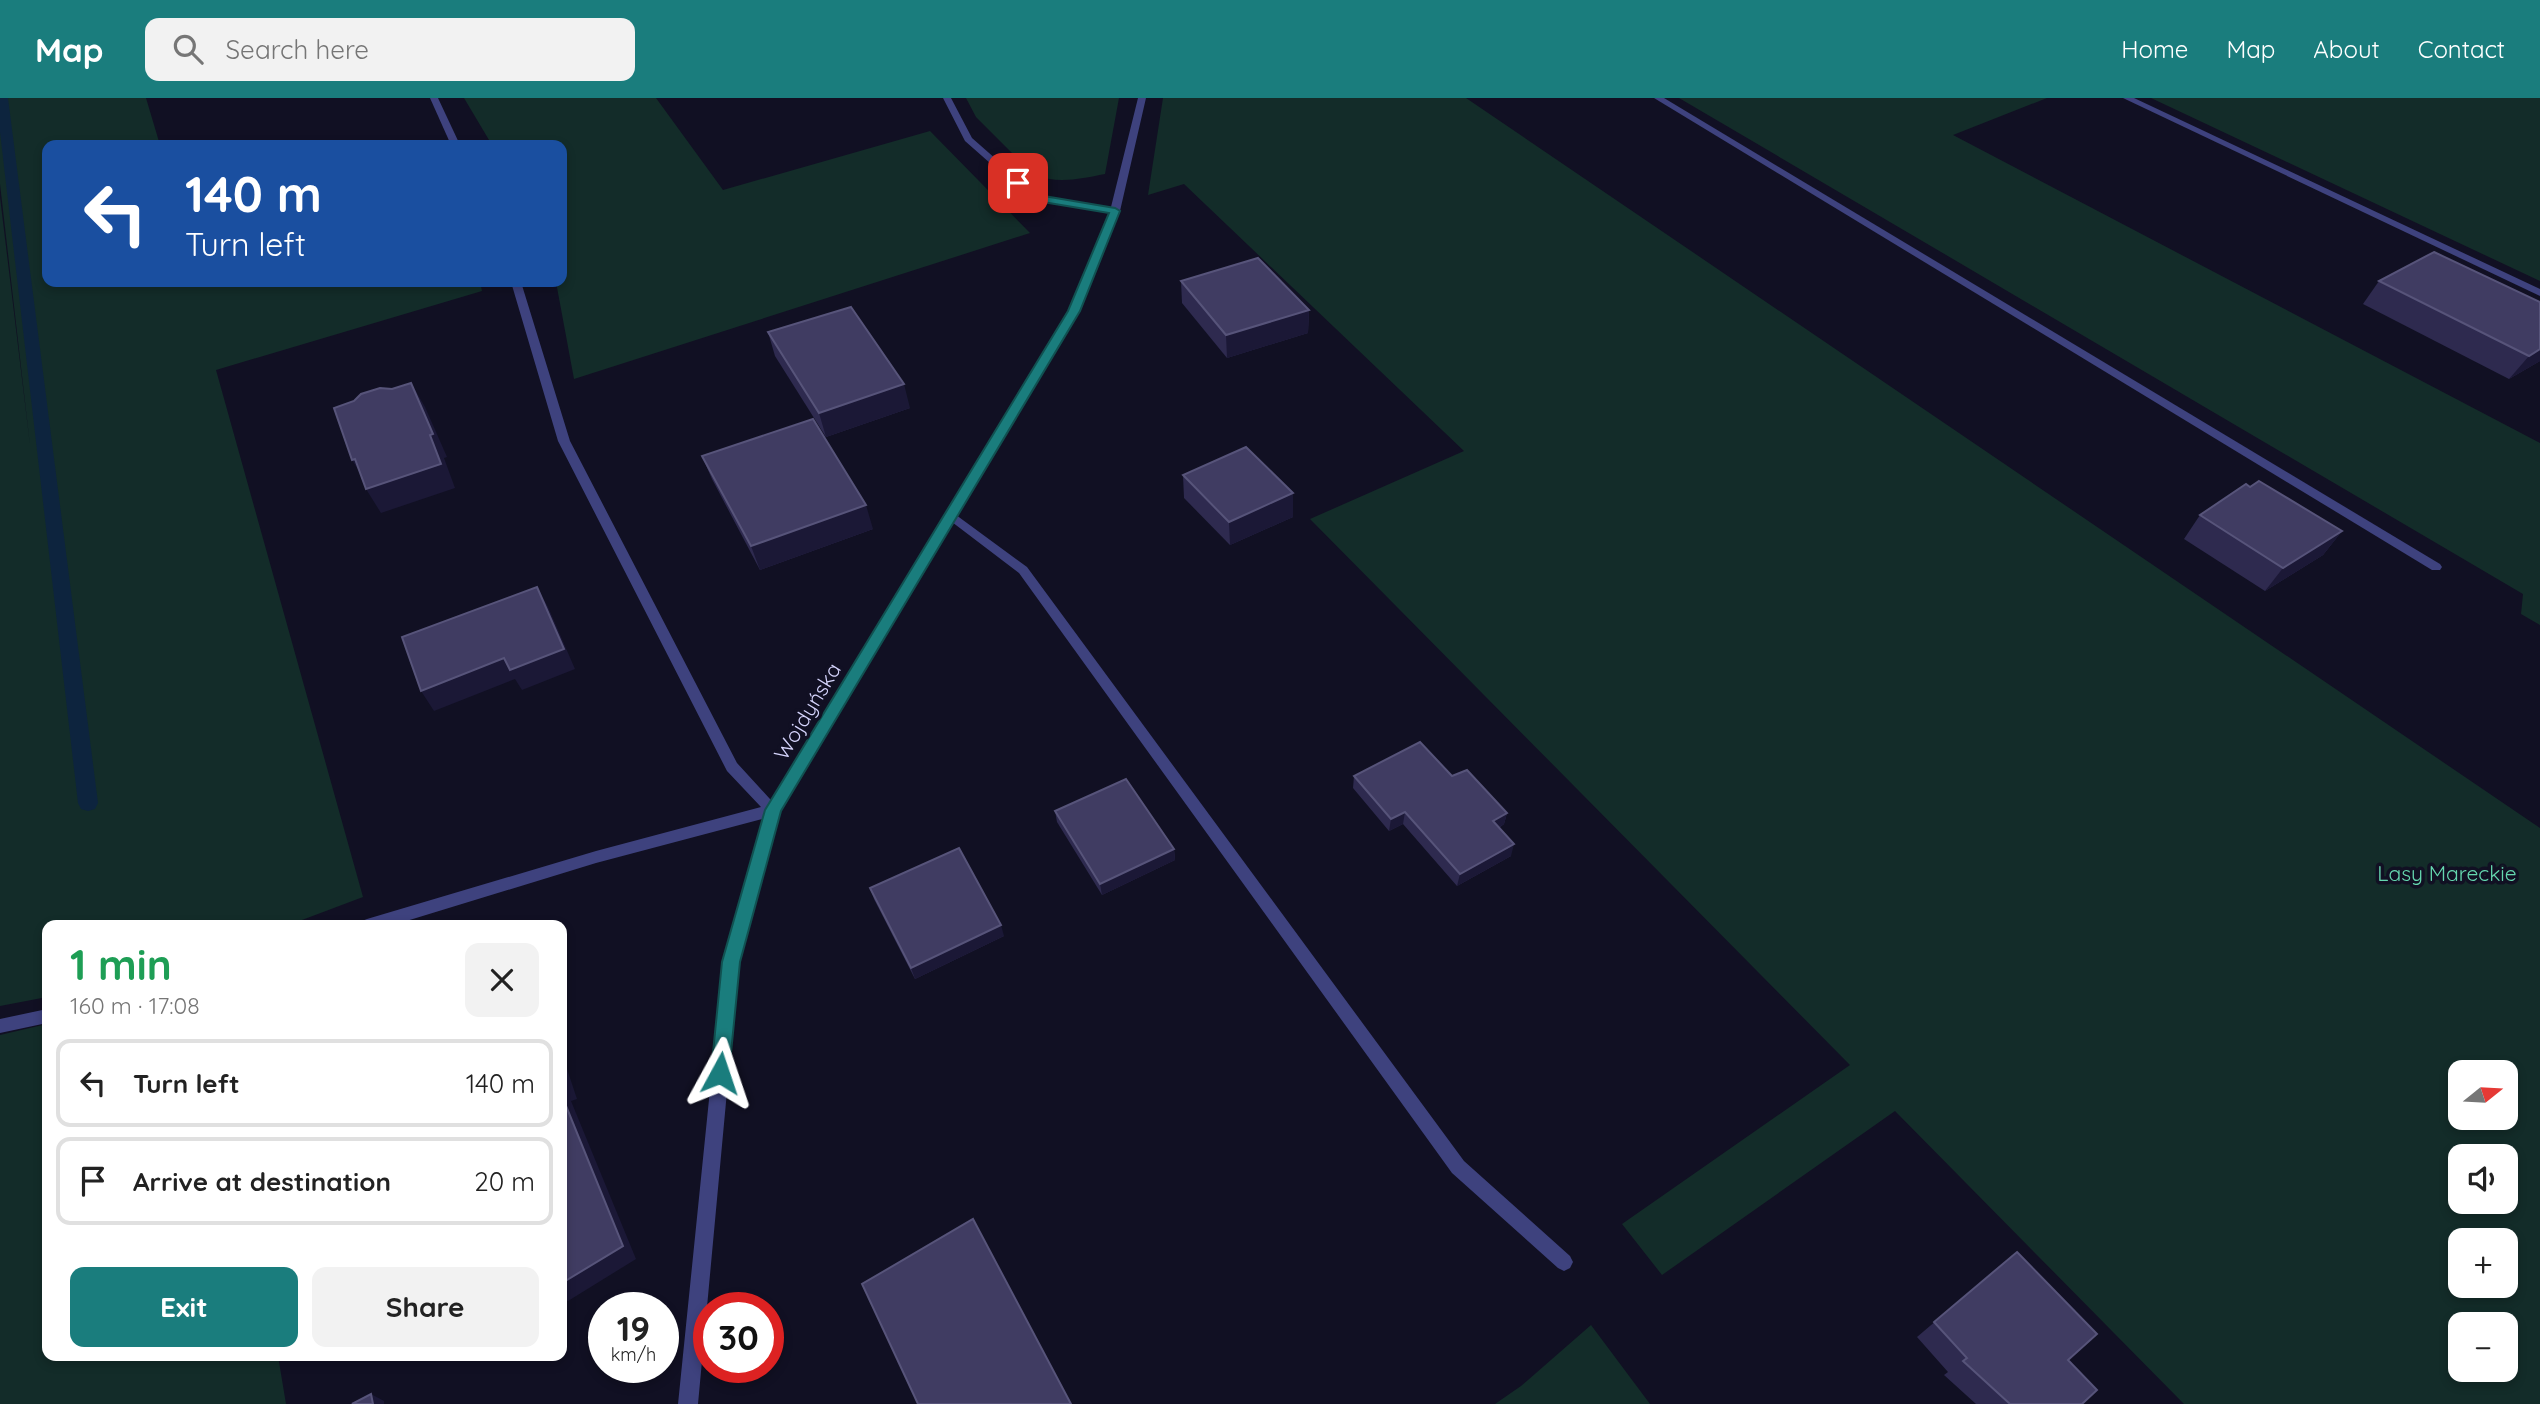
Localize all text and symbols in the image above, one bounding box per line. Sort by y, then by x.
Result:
search box [145,18,635,81]
text: Map [35,29,103,70]
icon: search [169,30,207,68]
text: Search here [225,33,369,66]
text: Home [2121,34,2188,64]
text: Map [2226,34,2275,64]
text: About [2313,34,2380,64]
text: Contact [2418,34,2505,64]
pin [988,153,1048,213]
text: 140 m [185,163,322,224]
icon: arrive [999,164,1037,202]
icon: left [70,168,161,259]
text: Turn left [185,224,306,264]
street label: Wojdyńska [768,658,846,764]
park label: Lasy Mareckie [2377,860,2517,886]
text: 1 min [70,938,172,991]
button: close [465,943,539,1017]
text: 160 m · 17:08 [70,991,200,1020]
position arrow [683,1036,757,1110]
north arrow [2448,1060,2518,1130]
map controls [2448,1060,2518,1382]
icon: left [74,1064,112,1102]
text: Turn left [133,1067,240,1100]
text: 140 m [466,1067,535,1100]
button: sound [2448,1144,2518,1214]
icon: arrive [74,1162,112,1200]
text: Arrive at destination [133,1165,391,1198]
text: 20 m [474,1165,535,1198]
button: + [2448,1228,2518,1298]
button: Exit [70,1267,298,1347]
button: Share [312,1267,539,1347]
speed limit sign: 30 [693,1292,784,1383]
text: 19 [617,1306,650,1350]
button: − [2448,1312,2518,1382]
text: km/h [611,1343,656,1366]

